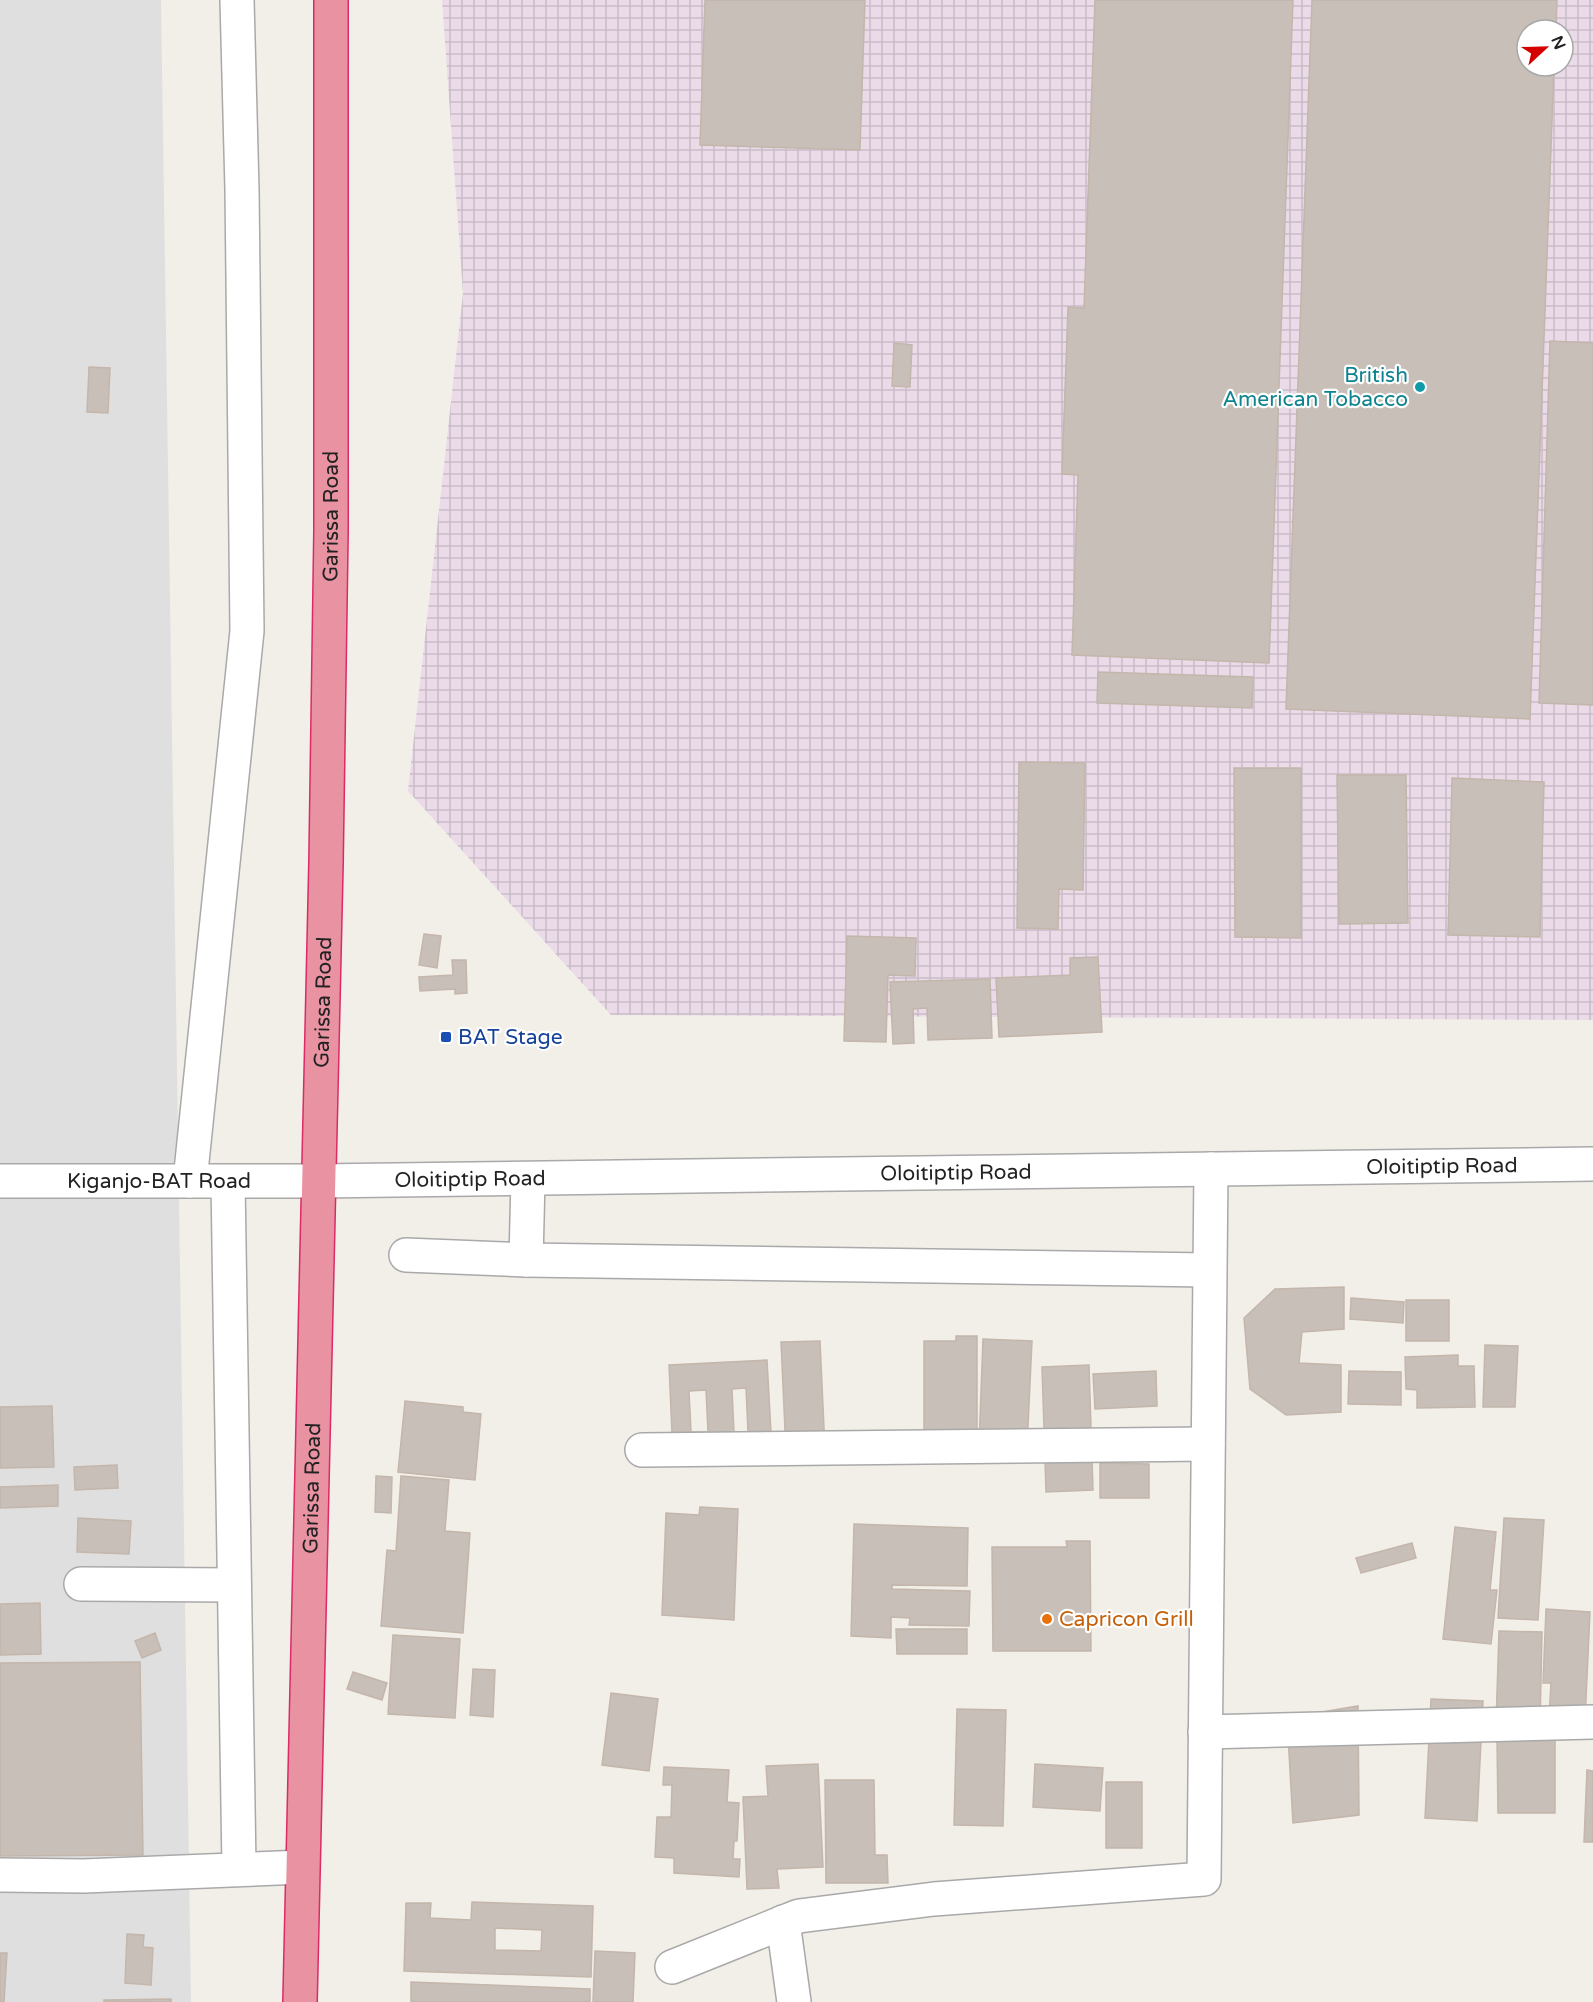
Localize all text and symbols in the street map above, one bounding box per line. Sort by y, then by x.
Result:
north arrow [1515,18,1575,78]
text: N [1546,33,1570,52]
place label: British American Tobacco [1223,363,1408,412]
marker: British American Tobacco [1413,380,1427,394]
street label: Garissa Road [318,451,344,582]
street label: Garissa Road [309,936,337,1068]
place label: BAT Stage [458,1025,563,1050]
marker: BAT Stage [439,1030,453,1044]
street label: Oloitiptip Road [1366,1153,1518,1180]
street label: Oloitiptip Road [880,1159,1032,1187]
street label: Oloitiptip Road [394,1166,546,1193]
street label: Kiganjo-BAT Road [67,1169,251,1194]
street label: Garissa Road [298,1422,326,1554]
place label: Capricon Grill [1059,1607,1194,1632]
marker: Capricon Grill [1040,1612,1054,1626]

